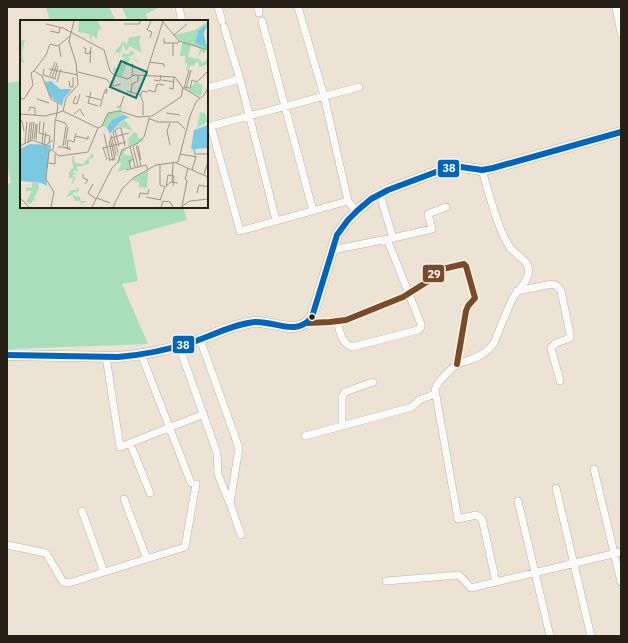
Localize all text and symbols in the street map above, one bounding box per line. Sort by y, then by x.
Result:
inset map [20,20,208,208]
line badge: 38 [437,159,460,178]
text: 38 [442,161,456,175]
line badge: 29 [422,264,445,283]
text: 29 [427,267,441,281]
unlabelled marker [307,312,317,322]
line badge: 38 [172,335,195,354]
text: 38 [176,338,190,352]

